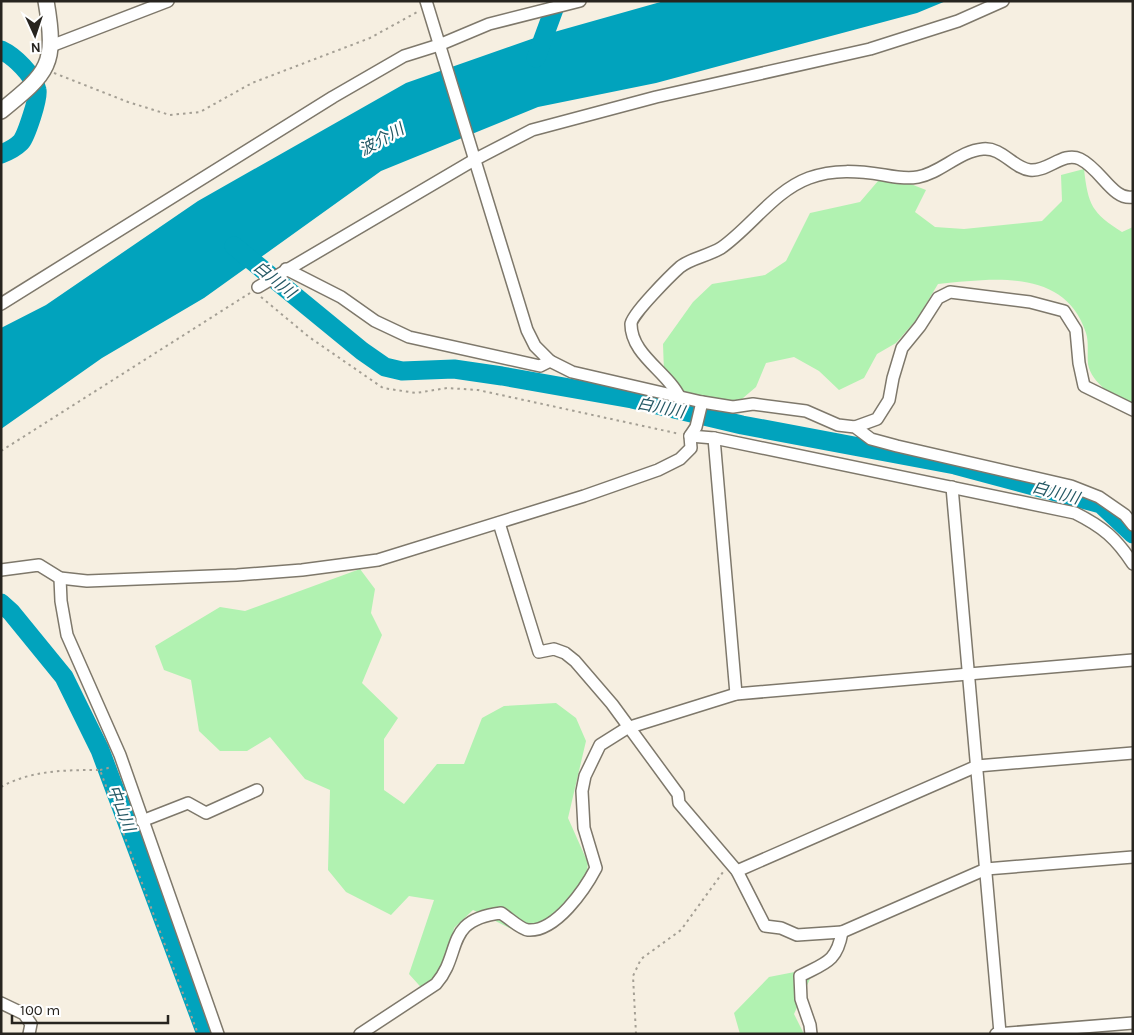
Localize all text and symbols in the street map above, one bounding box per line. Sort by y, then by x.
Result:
north arrow [10,10,60,60]
text: N [30,39,41,56]
water label: 波介川 [356,119,409,159]
water label: 白川川 [250,257,301,303]
water label: 白川川 [636,394,688,422]
water label: 白川川 [1030,477,1083,508]
water label: 中山川 [104,782,140,836]
scale bar [12,992,169,1024]
text: 100 m [20,1001,60,1019]

